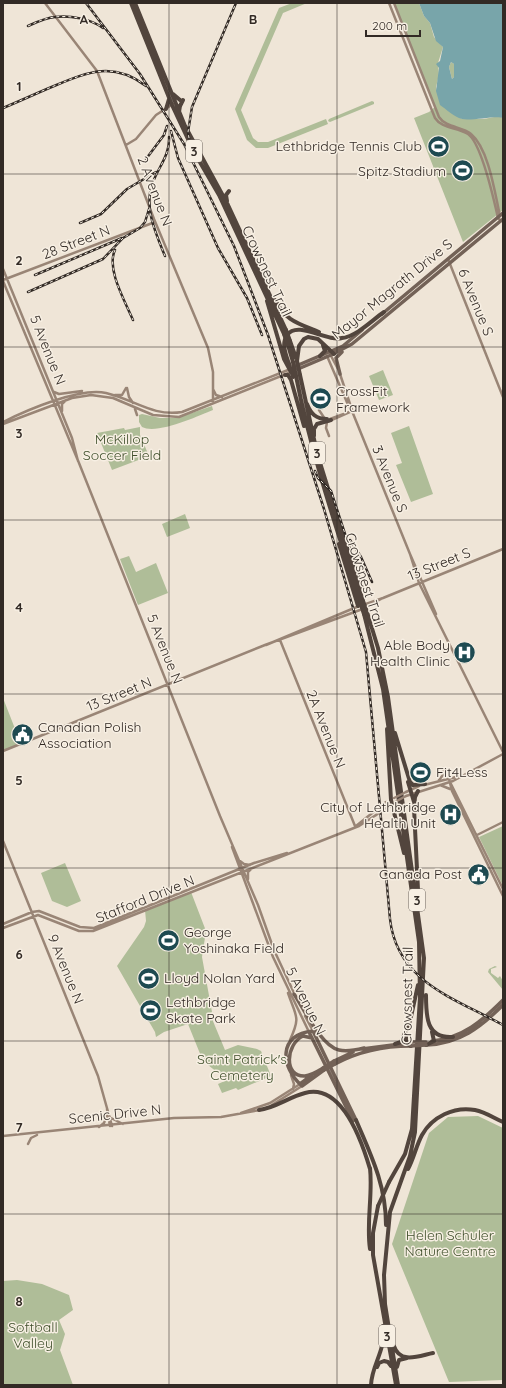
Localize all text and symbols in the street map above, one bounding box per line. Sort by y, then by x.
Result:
text: A [80,11,89,27]
text: B [249,11,257,27]
scale bar [366,12,420,38]
text: 200 m [372,18,407,33]
text: 1 [16,78,22,94]
sports icon: Lethbridge Tennis Club [425,133,451,159]
place label: Lethbridge Tennis Club [275,137,422,155]
road number: 3 [186,140,202,162]
street label: 2 Avenue N [133,153,177,229]
sports icon: Spitz Stadium [449,158,475,184]
place label: Spitz Stadium [358,162,446,180]
street label: 28 Street N [39,221,113,263]
street label: Crowsnest Trail [238,223,296,319]
street label: Mayor Magrath Drive S [328,235,456,343]
text: 2 [15,252,23,268]
street label: 6 Avenue S [454,266,498,338]
street label: 5 Avenue N [26,313,70,387]
place label: CrossFit Framework [336,382,410,416]
sports icon: CrossFit Framework [308,386,334,412]
text: 3 [16,425,23,441]
park label: McKillop Soccer Field [83,430,161,464]
road number: 3 [309,442,325,464]
street label: 3 Avenue S [368,443,412,515]
street label: Crowsnest Trail [341,530,389,630]
street label: 13 Street S [405,543,473,585]
text: 4 [15,599,23,615]
street label: 5 Avenue N [143,612,187,686]
place label: Able Body Health Clinic [370,636,450,670]
hospital icon: Able Body Health Clinic [452,640,478,666]
street label: 13 Street N [84,673,154,715]
street label: 2A Avenue N [302,687,350,771]
place label: Canadian Polish Association [38,718,141,752]
public building icon: Canadian Polish Association [10,722,36,748]
sports icon: Fit4Less [408,759,434,785]
place label: Fit4Less [436,763,488,781]
text: 5 [15,772,23,788]
place label: City of Lethbridge Health Unit [320,798,436,832]
hospital icon: City of Lethbridge Health Unit [438,802,464,828]
public building icon: Canada Post [465,861,491,887]
place label: Canada Post [379,865,462,883]
street label: Stafford Drive N [93,871,197,927]
road number: 3 [409,889,425,911]
place label: George Yoshinaka Field [184,923,284,957]
sports icon: George Yoshinaka Field [155,927,181,953]
street label: 9 Avenue N [44,932,88,1006]
text: 6 [15,946,23,962]
street label: Crowsnest Trail [397,947,417,1045]
street label: 5 Avenue N [282,964,330,1038]
sports icon: Lloyd Nolan Yard [136,965,162,991]
place label: Lloyd Nolan Yard [164,969,275,987]
place label: Lethbridge Skate Park [166,993,236,1027]
sports icon: Lethbridge Skate Park [137,997,163,1023]
park label: Saint Patrick's Cemetery [197,1050,287,1084]
street label: Scenic Drive N [68,1100,162,1128]
text: 7 [15,1119,23,1135]
park label: Helen Schuler Nature Centre [404,1226,496,1260]
text: 8 [15,1293,23,1309]
park label: Softball Valley [8,1318,58,1352]
road number: 3 [379,1325,395,1347]

